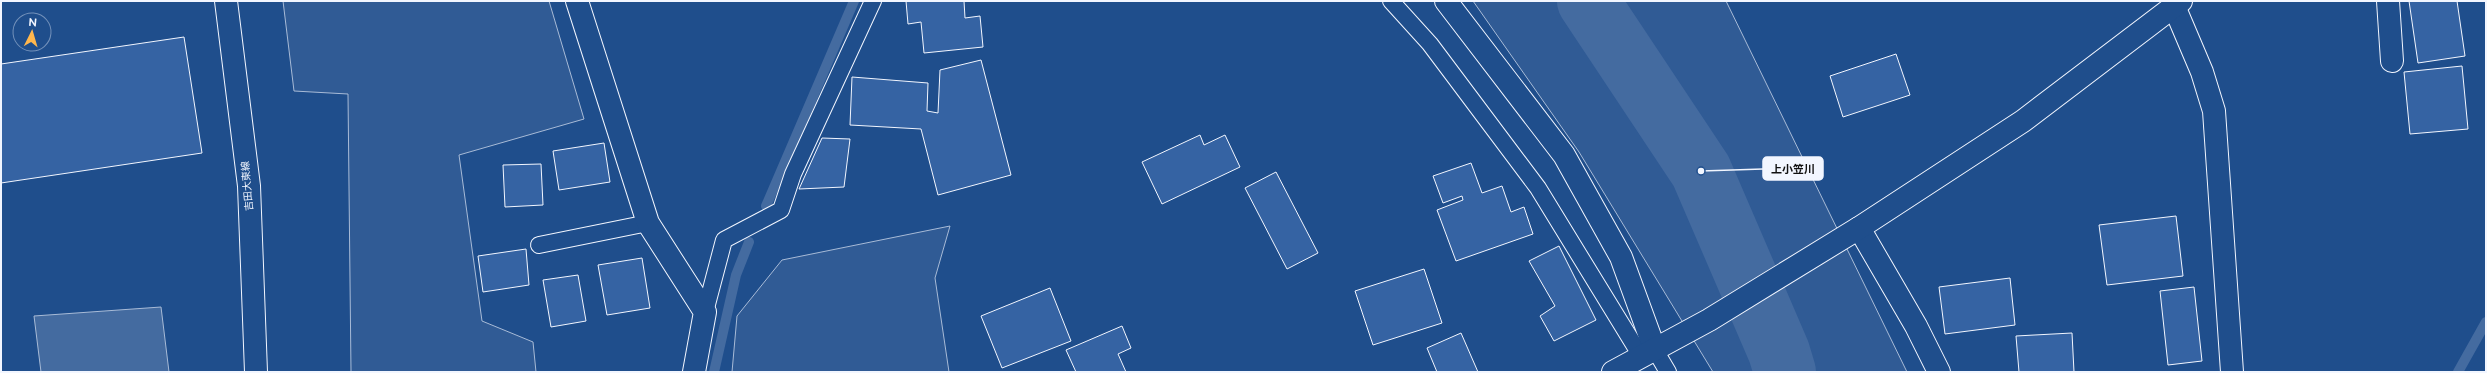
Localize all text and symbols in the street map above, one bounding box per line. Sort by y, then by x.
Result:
north arrow [12,12,52,52]
text: N [28,16,38,29]
callout: 上小笠川 [1763,157,1823,180]
street label: 吉田大東線 [239,161,255,211]
text: 上小笠川 [1771,163,1815,176]

